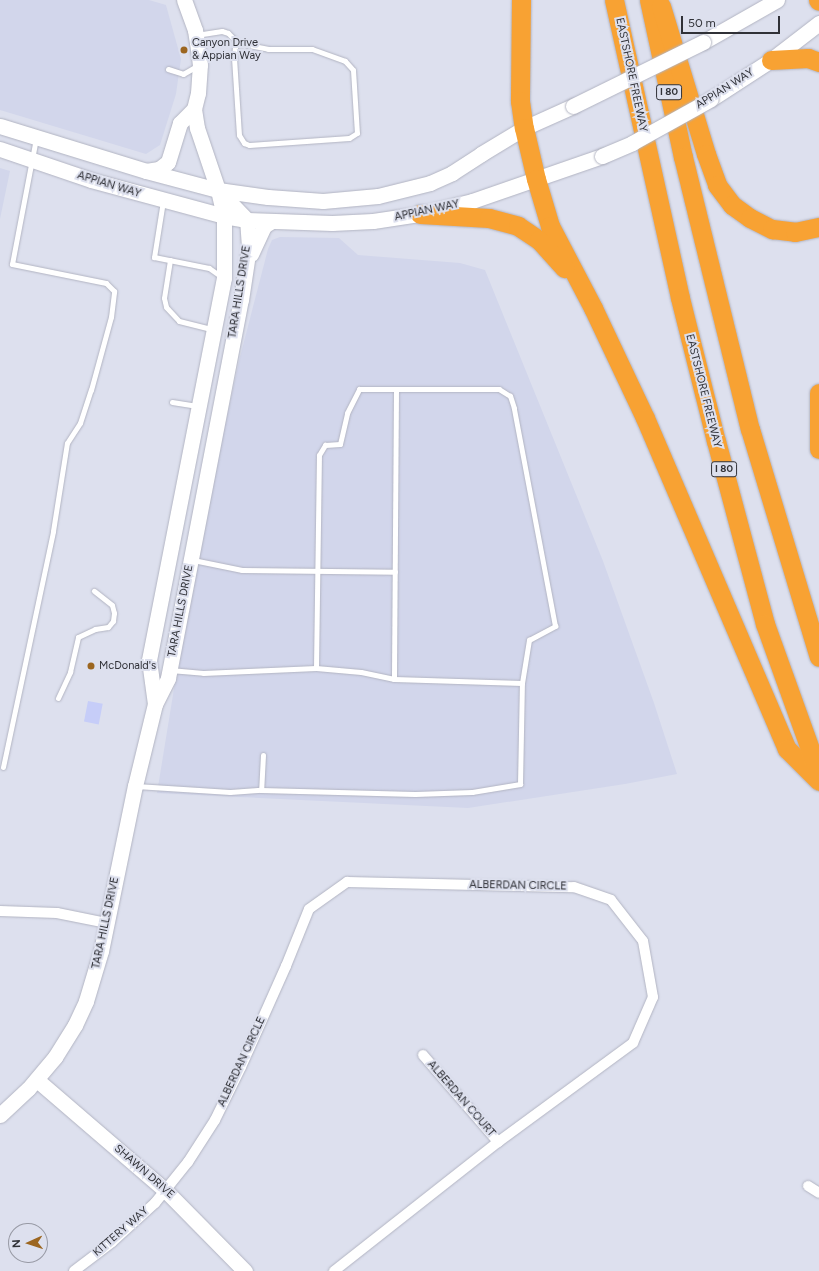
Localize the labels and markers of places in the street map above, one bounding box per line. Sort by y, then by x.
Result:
place label: Canyon Drive & Appian Way [192,37,261,63]
marker: Canyon Drive & Appian Way [179,45,189,55]
place label: McDonald's [99,659,156,673]
marker: McDonald's [86,661,96,671]

